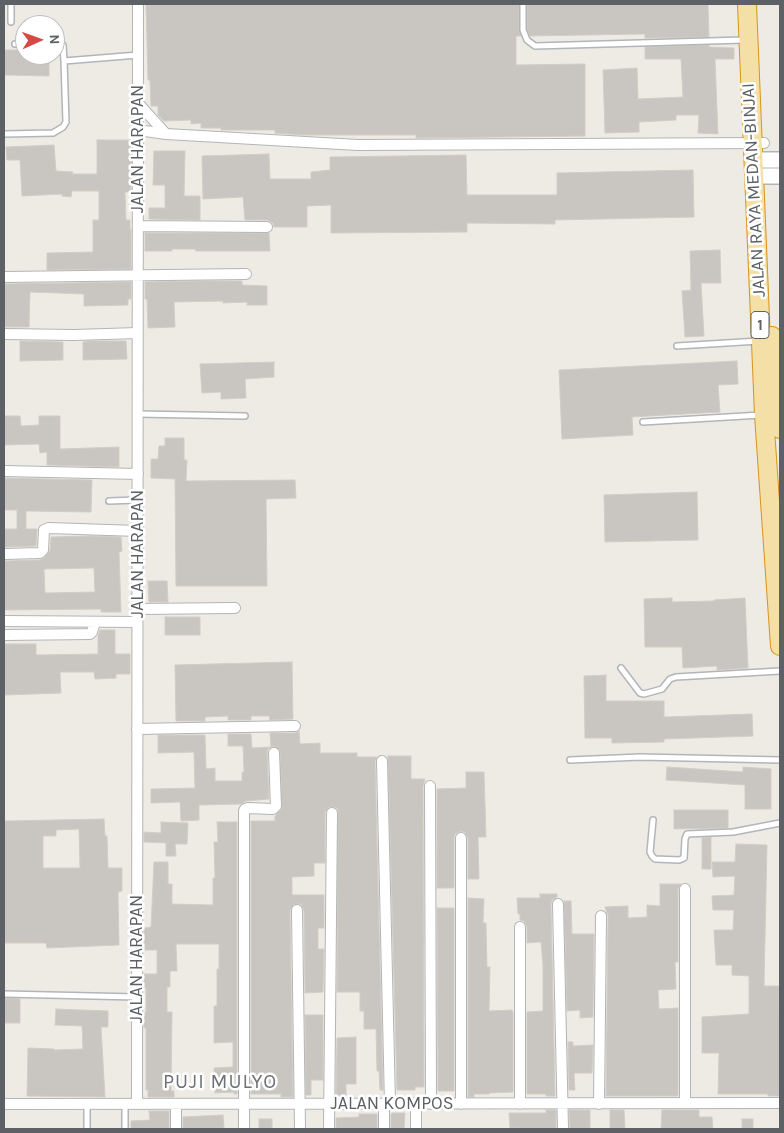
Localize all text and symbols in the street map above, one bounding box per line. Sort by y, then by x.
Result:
north arrow [15,15,65,65]
text: N [46,34,63,45]
street label: JALAN RAYA MEDAN-BINJAI [738,82,770,298]
street label: JALAN HARAPAN [127,85,149,213]
road number: 1 [751,312,769,338]
street label: JALAN HARAPAN [127,490,149,618]
street label: JALAN HARAPAN [126,895,148,1023]
district label: PUJI MULYO [162,1070,278,1094]
street label: JALAN KOMPOS [330,1093,454,1115]

